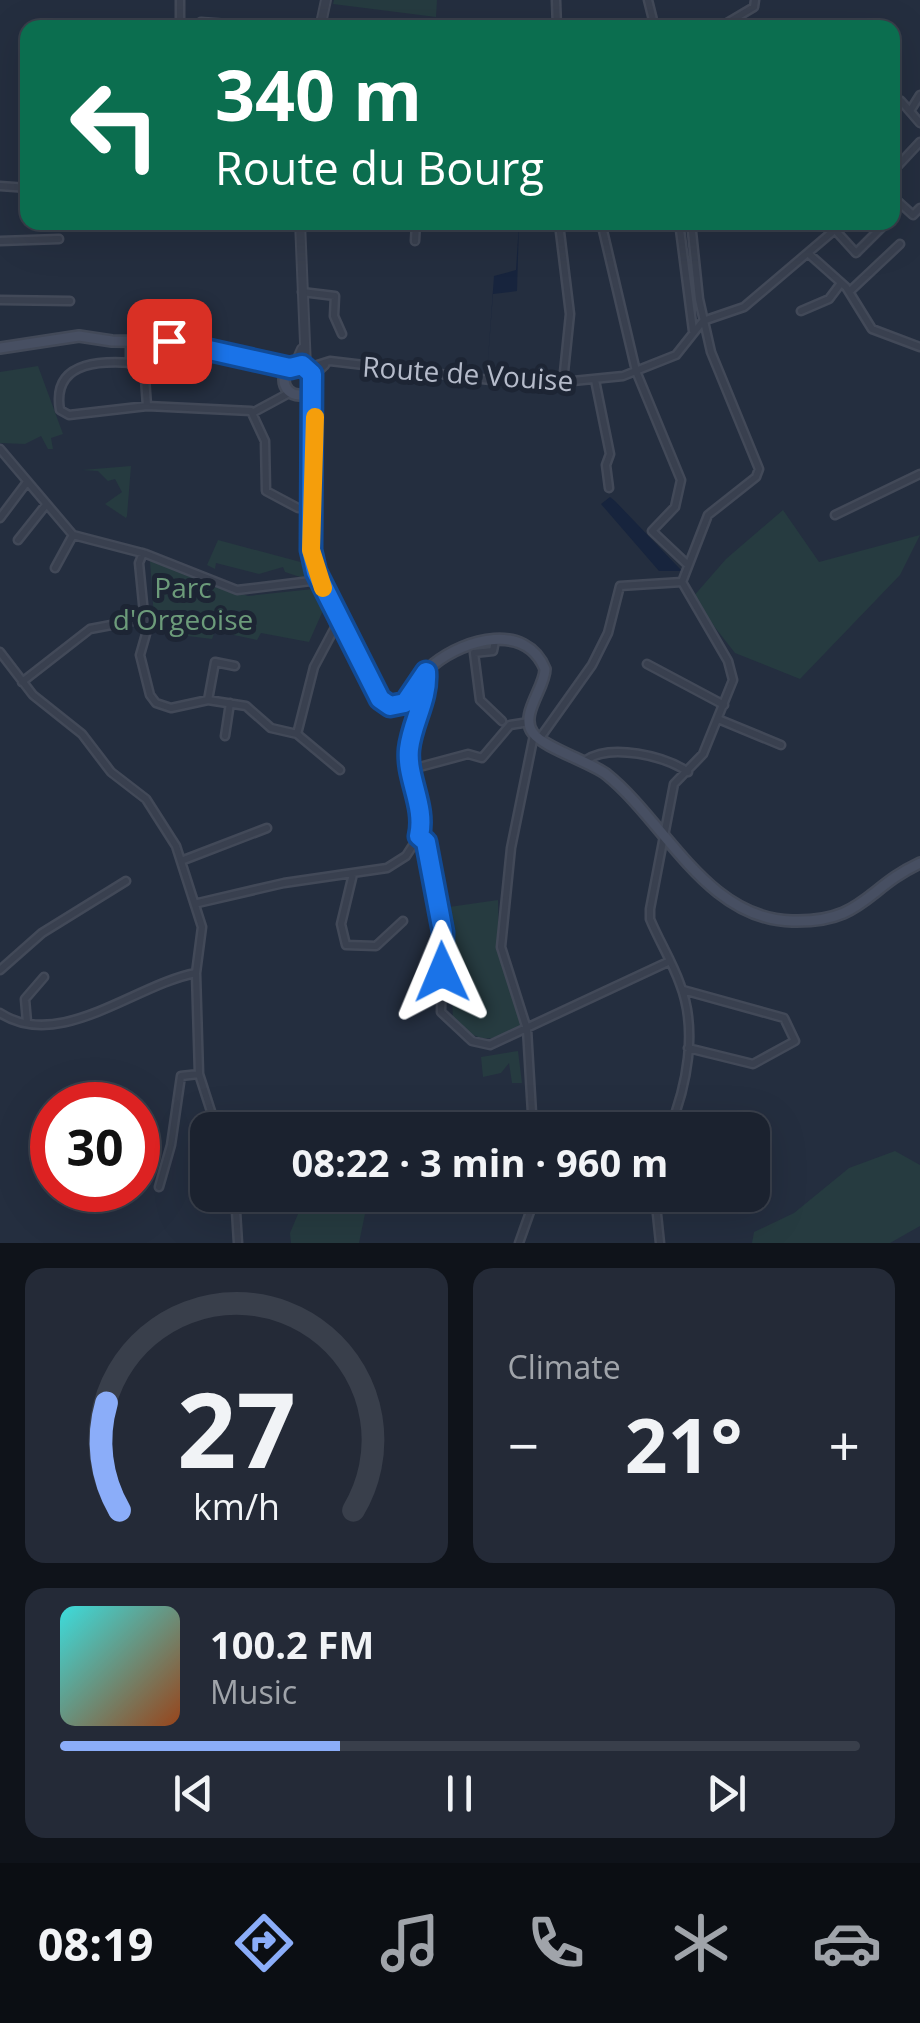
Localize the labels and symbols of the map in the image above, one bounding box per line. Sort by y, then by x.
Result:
pin [127,299,212,384]
street label: Route de Vouise [361,347,575,399]
park label: Parc d'Orgeoise [113,568,253,638]
position arrow [390,920,494,1024]
speed limit sign: 30 [30,1082,160,1212]

